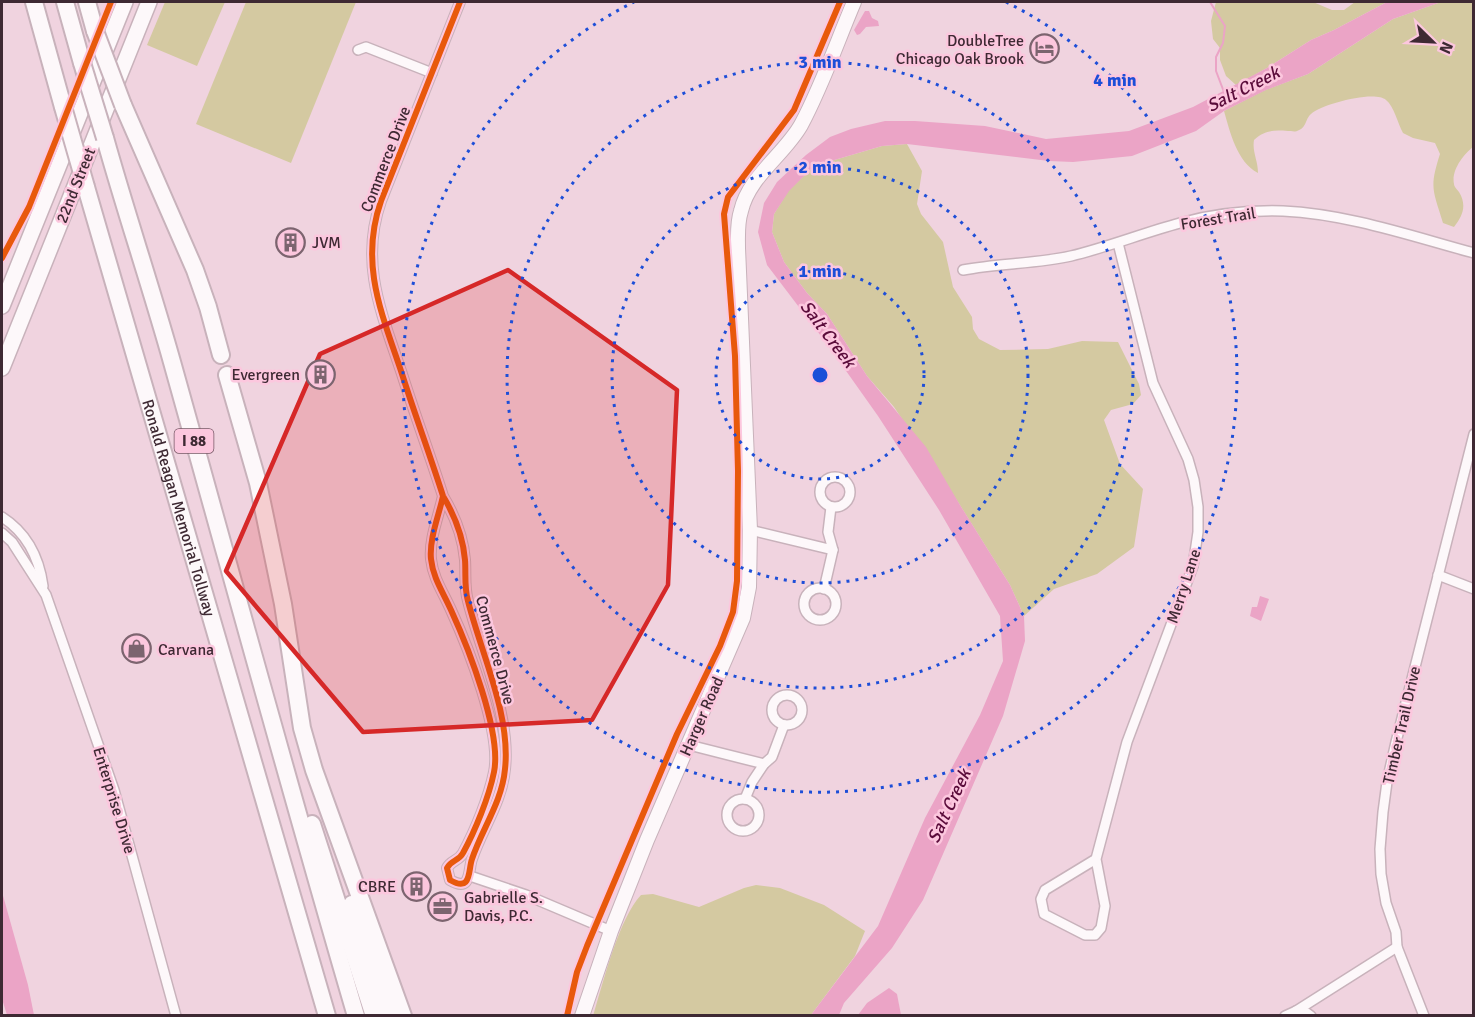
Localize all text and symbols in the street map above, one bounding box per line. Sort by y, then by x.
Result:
north arrow [1403,12,1463,72]
place label: DoubleTree Chicago Oak Brook [896,31,1024,69]
hotel icon: DoubleTree Chicago Oak Brook [1029,33,1061,65]
text: N [1434,39,1457,57]
text: 3 min [798,51,842,73]
water label: Salt Creek [1203,60,1285,117]
text: 4 min [1093,69,1137,91]
street label: Commerce Drive [357,104,415,215]
street label: 22nd Street [52,144,100,226]
text: 2 min [798,156,842,178]
street label: Forest Trail [1179,203,1258,235]
building icon: JVM [275,226,307,258]
place label: JVM [312,233,341,253]
text: 1 min [798,260,842,282]
water label: Salt Creek [796,296,862,374]
building icon: Evergreen [305,358,337,390]
place label: Evergreen [232,365,300,385]
centre of rings [810,365,830,385]
street label: Ronald Reagan Memorial Tollway [137,397,219,619]
road number: I 88 [174,429,214,453]
street label: Merry Lane [1163,547,1205,626]
street label: Commerce Drive [471,594,519,707]
shop icon: Carvana [121,633,153,665]
place label: Carvana [158,640,214,660]
street label: Timber Trail Drive [1379,664,1425,786]
street label: Harger Road [676,674,728,759]
street label: Enterprise Drive [88,745,140,856]
water label: Salt Creek [922,764,976,846]
building icon: CBRE [401,870,433,902]
place label: CBRE [358,877,396,897]
place label: Gabrielle S. Davis, P.C. [464,888,543,926]
office icon: Gabrielle S. Davis, P.C. [427,890,459,922]

